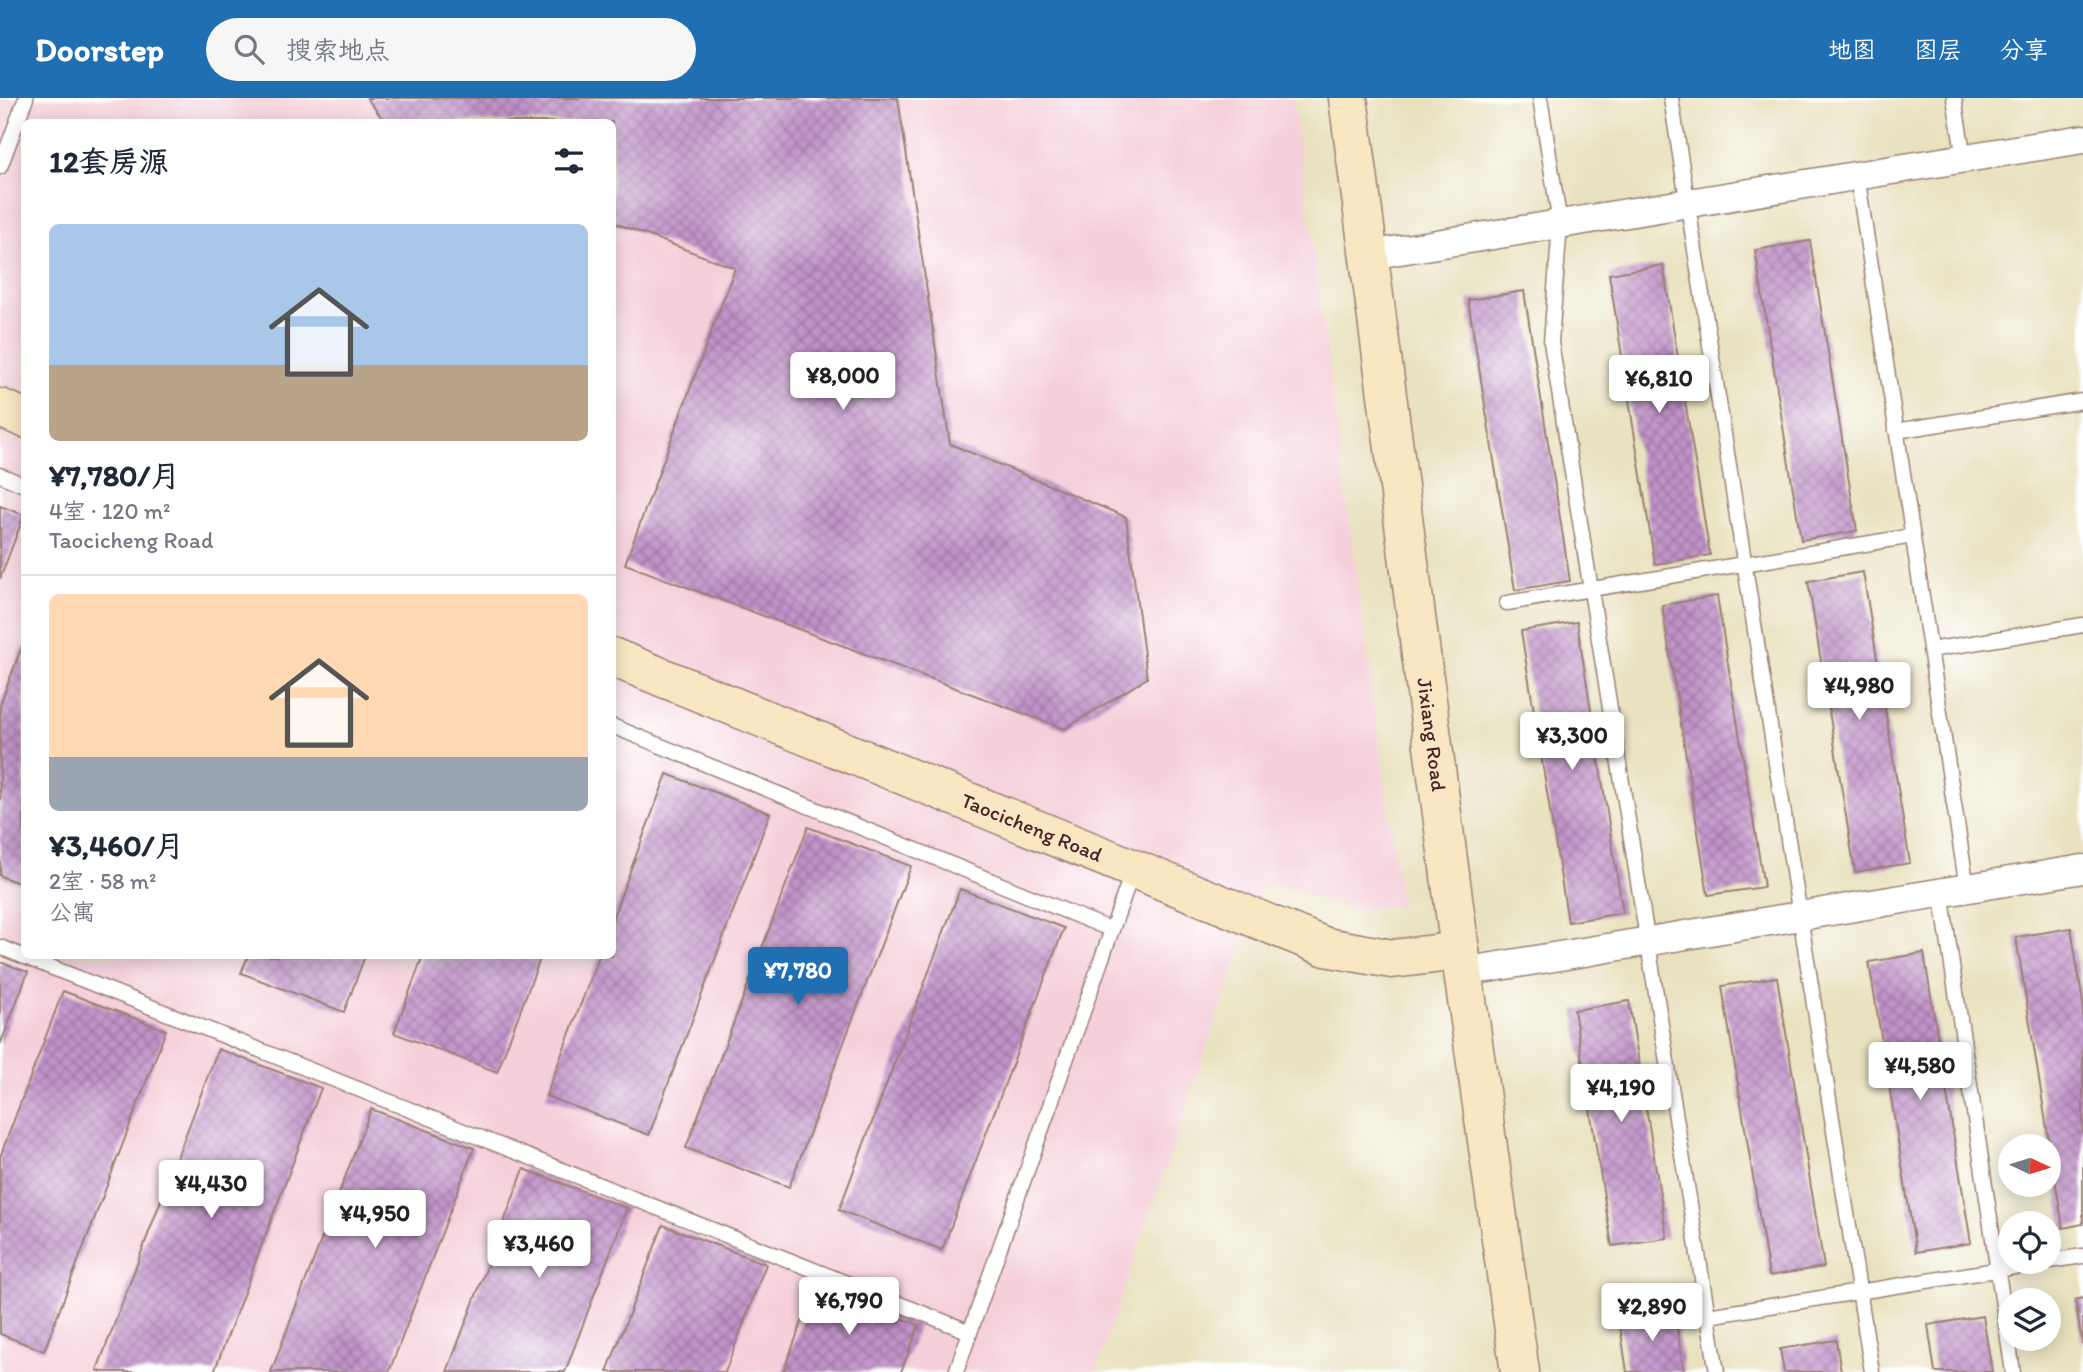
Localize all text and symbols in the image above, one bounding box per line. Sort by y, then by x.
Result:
search box [206,18,696,81]
text: Doorstep [35,30,164,69]
icon: search [230,30,268,68]
text: 搜索地点 [286,34,390,66]
text: 地图 [1828,35,1876,64]
text: 图层 [1914,35,1962,64]
text: 分享 [2000,35,2048,64]
icon: filters [550,142,588,180]
text: 12套房源 [49,143,169,180]
icon: home [256,269,382,395]
pin: ¥8,000 [786,352,900,412]
pin: ¥6,810 [1602,356,1716,415]
text: ¥8,000 [806,361,880,389]
text: ¥6,810 [1625,364,1693,392]
text: ¥7,780/月 [49,457,180,494]
text: 4室 · 120 m² [49,497,170,525]
text: Taocicheng Road [49,526,213,554]
icon: home [256,640,382,766]
pin: ¥4,980 [1802,662,1916,722]
text: ¥4,980 [1824,671,1894,699]
street label: Jixiang Road [1412,676,1452,793]
pin: ¥3,300 [1515,712,1629,772]
text: ¥3,300 [1536,721,1608,749]
street label: Taocicheng Road [958,787,1107,867]
text: ¥3,460/月 [49,827,184,864]
text: 2室 · 58 m² [49,867,156,895]
text: 公寓 [49,898,95,926]
pin: ¥7,780 [741,948,855,1007]
text: ¥7,780 [764,956,832,984]
pin: ¥4,580 [1863,1042,1977,1102]
text: ¥4,580 [1884,1051,1956,1079]
pin: ¥4,190 [1564,1065,1678,1124]
text: ¥4,190 [1586,1073,1656,1101]
north arrow [1998,1134,2062,1197]
map controls [1998,1134,2061,1351]
pin: ¥4,430 [154,1160,268,1220]
text: ¥4,430 [175,1169,247,1197]
pin: ¥4,950 [318,1190,432,1250]
text: ¥4,950 [340,1199,410,1227]
button: locate [1998,1211,2061,1274]
pin: ¥3,460 [482,1220,596,1280]
text: ¥3,460 [503,1229,575,1257]
pin: ¥6,790 [792,1278,906,1337]
pin: ¥2,890 [1595,1284,1709,1343]
text: ¥6,790 [815,1286,883,1314]
button: layers [1998,1288,2061,1351]
text: ¥2,890 [1617,1292,1687,1320]

